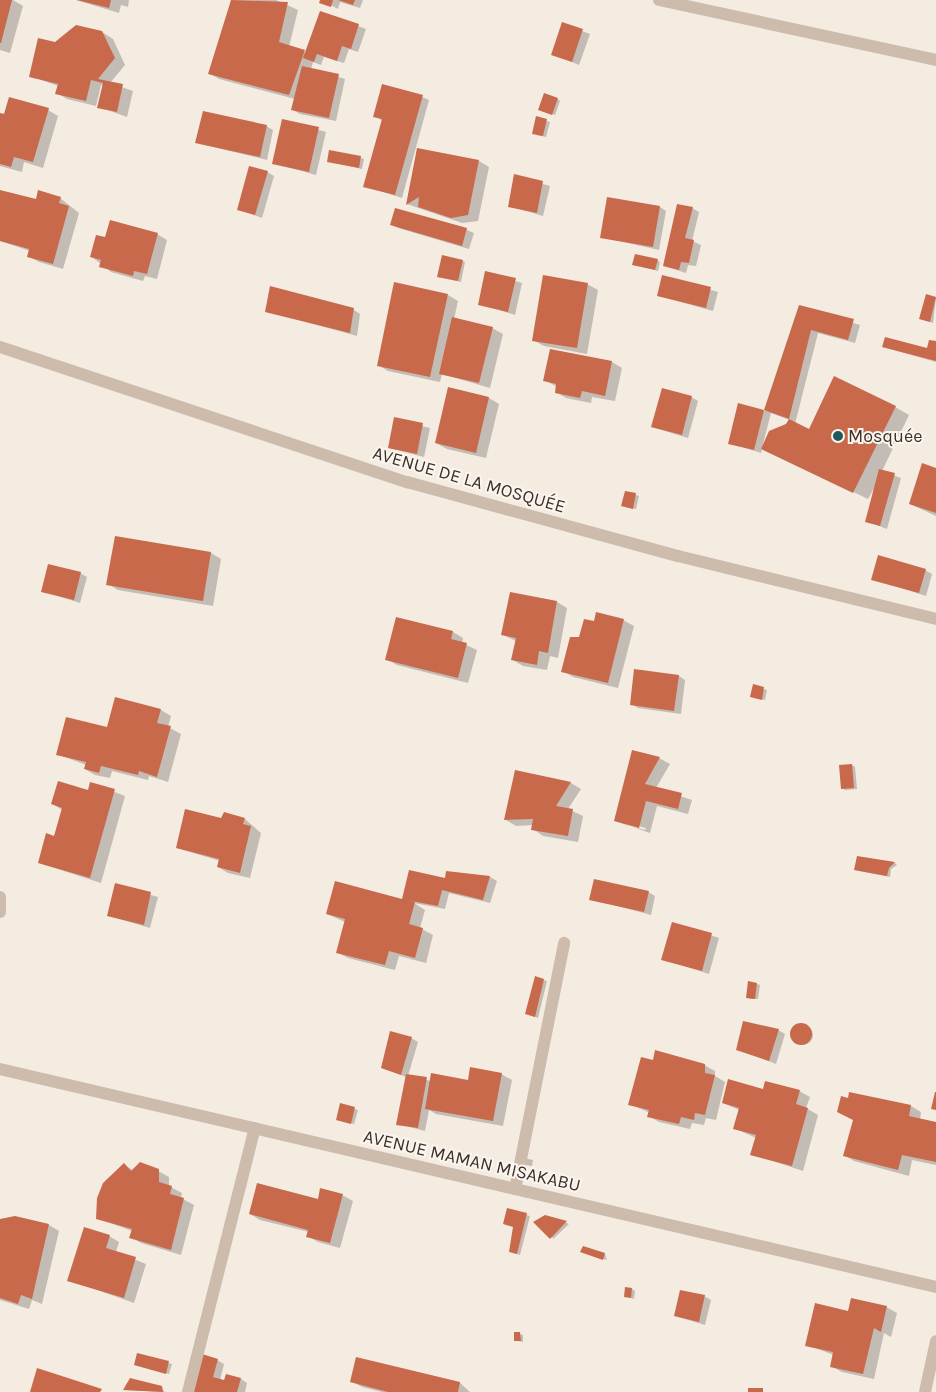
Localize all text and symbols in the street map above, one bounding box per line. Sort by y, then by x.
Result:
place label: Mosquée [848,425,922,447]
marker: Mosquée [832,430,844,442]
street label: AVENUE DE LA MOSQUÉE [370,442,568,518]
street label: AVENUE MAMAN MISAKABU [361,1126,583,1196]

